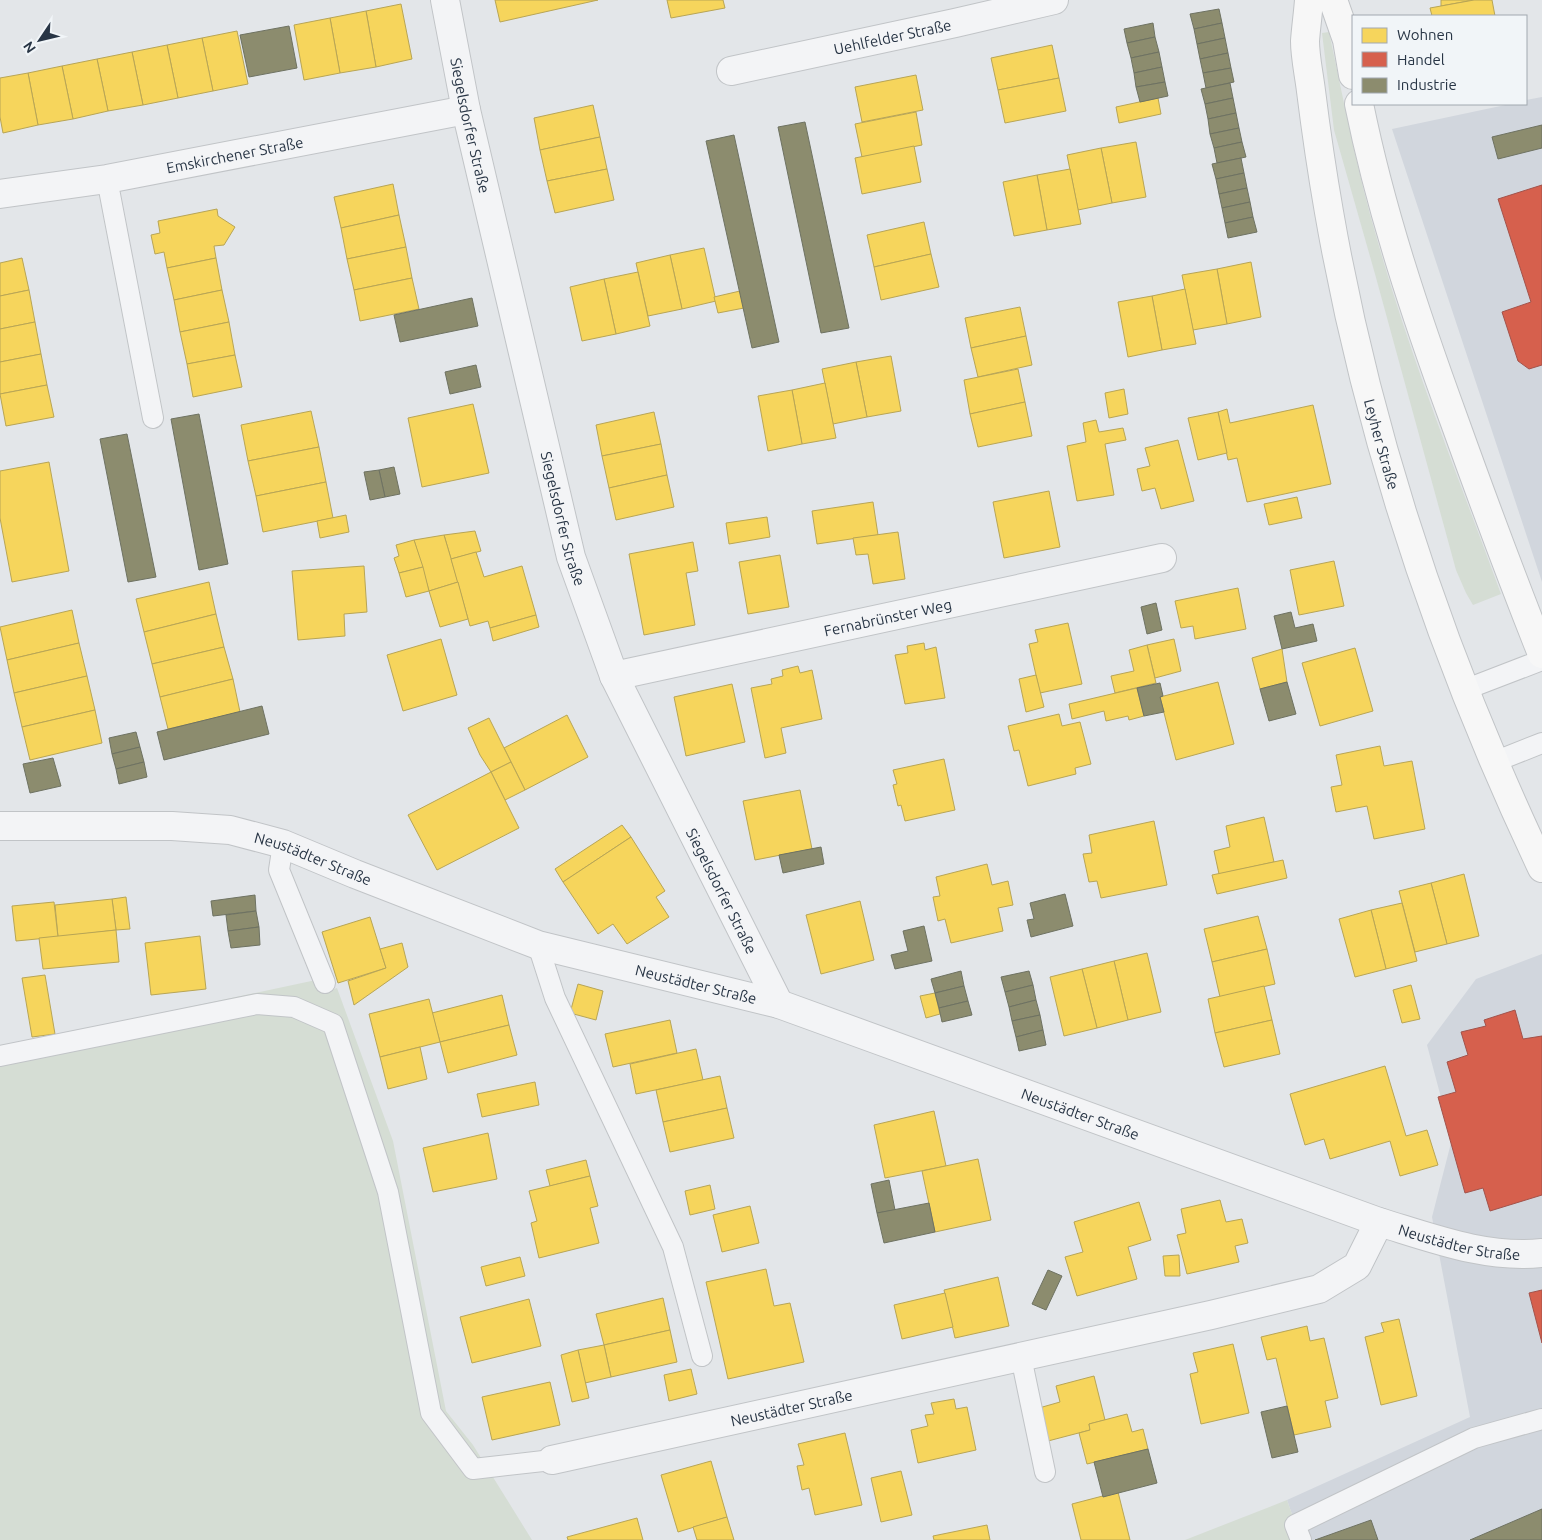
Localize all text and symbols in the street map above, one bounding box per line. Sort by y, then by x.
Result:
north arrow [15,15,65,65]
legend [1352,15,1527,105]
street label: Uehlfelder Straße [832,16,953,57]
text: Wohnen [1397,26,1453,43]
text: N [20,39,39,56]
text: Handel [1397,51,1445,68]
street label: Siegelsdorfer Straße [448,56,494,195]
text: Industrie [1397,76,1457,93]
street label: Emskirchener Straße [165,133,305,176]
street label: Leyher Straße [1361,397,1403,491]
street label: Siegelsdorfer Straße [538,450,589,588]
street label: Fernabrünster Weg [822,595,953,639]
street label: Siegelsdorfer Straße [683,825,761,956]
street label: Neustädter Straße [253,828,374,888]
street label: Neustädter Straße [634,961,758,1007]
street label: Neustädter Straße [1019,1084,1142,1143]
street label: Neustädter Straße [1397,1220,1520,1263]
street label: Neustädter Straße [729,1386,854,1429]

